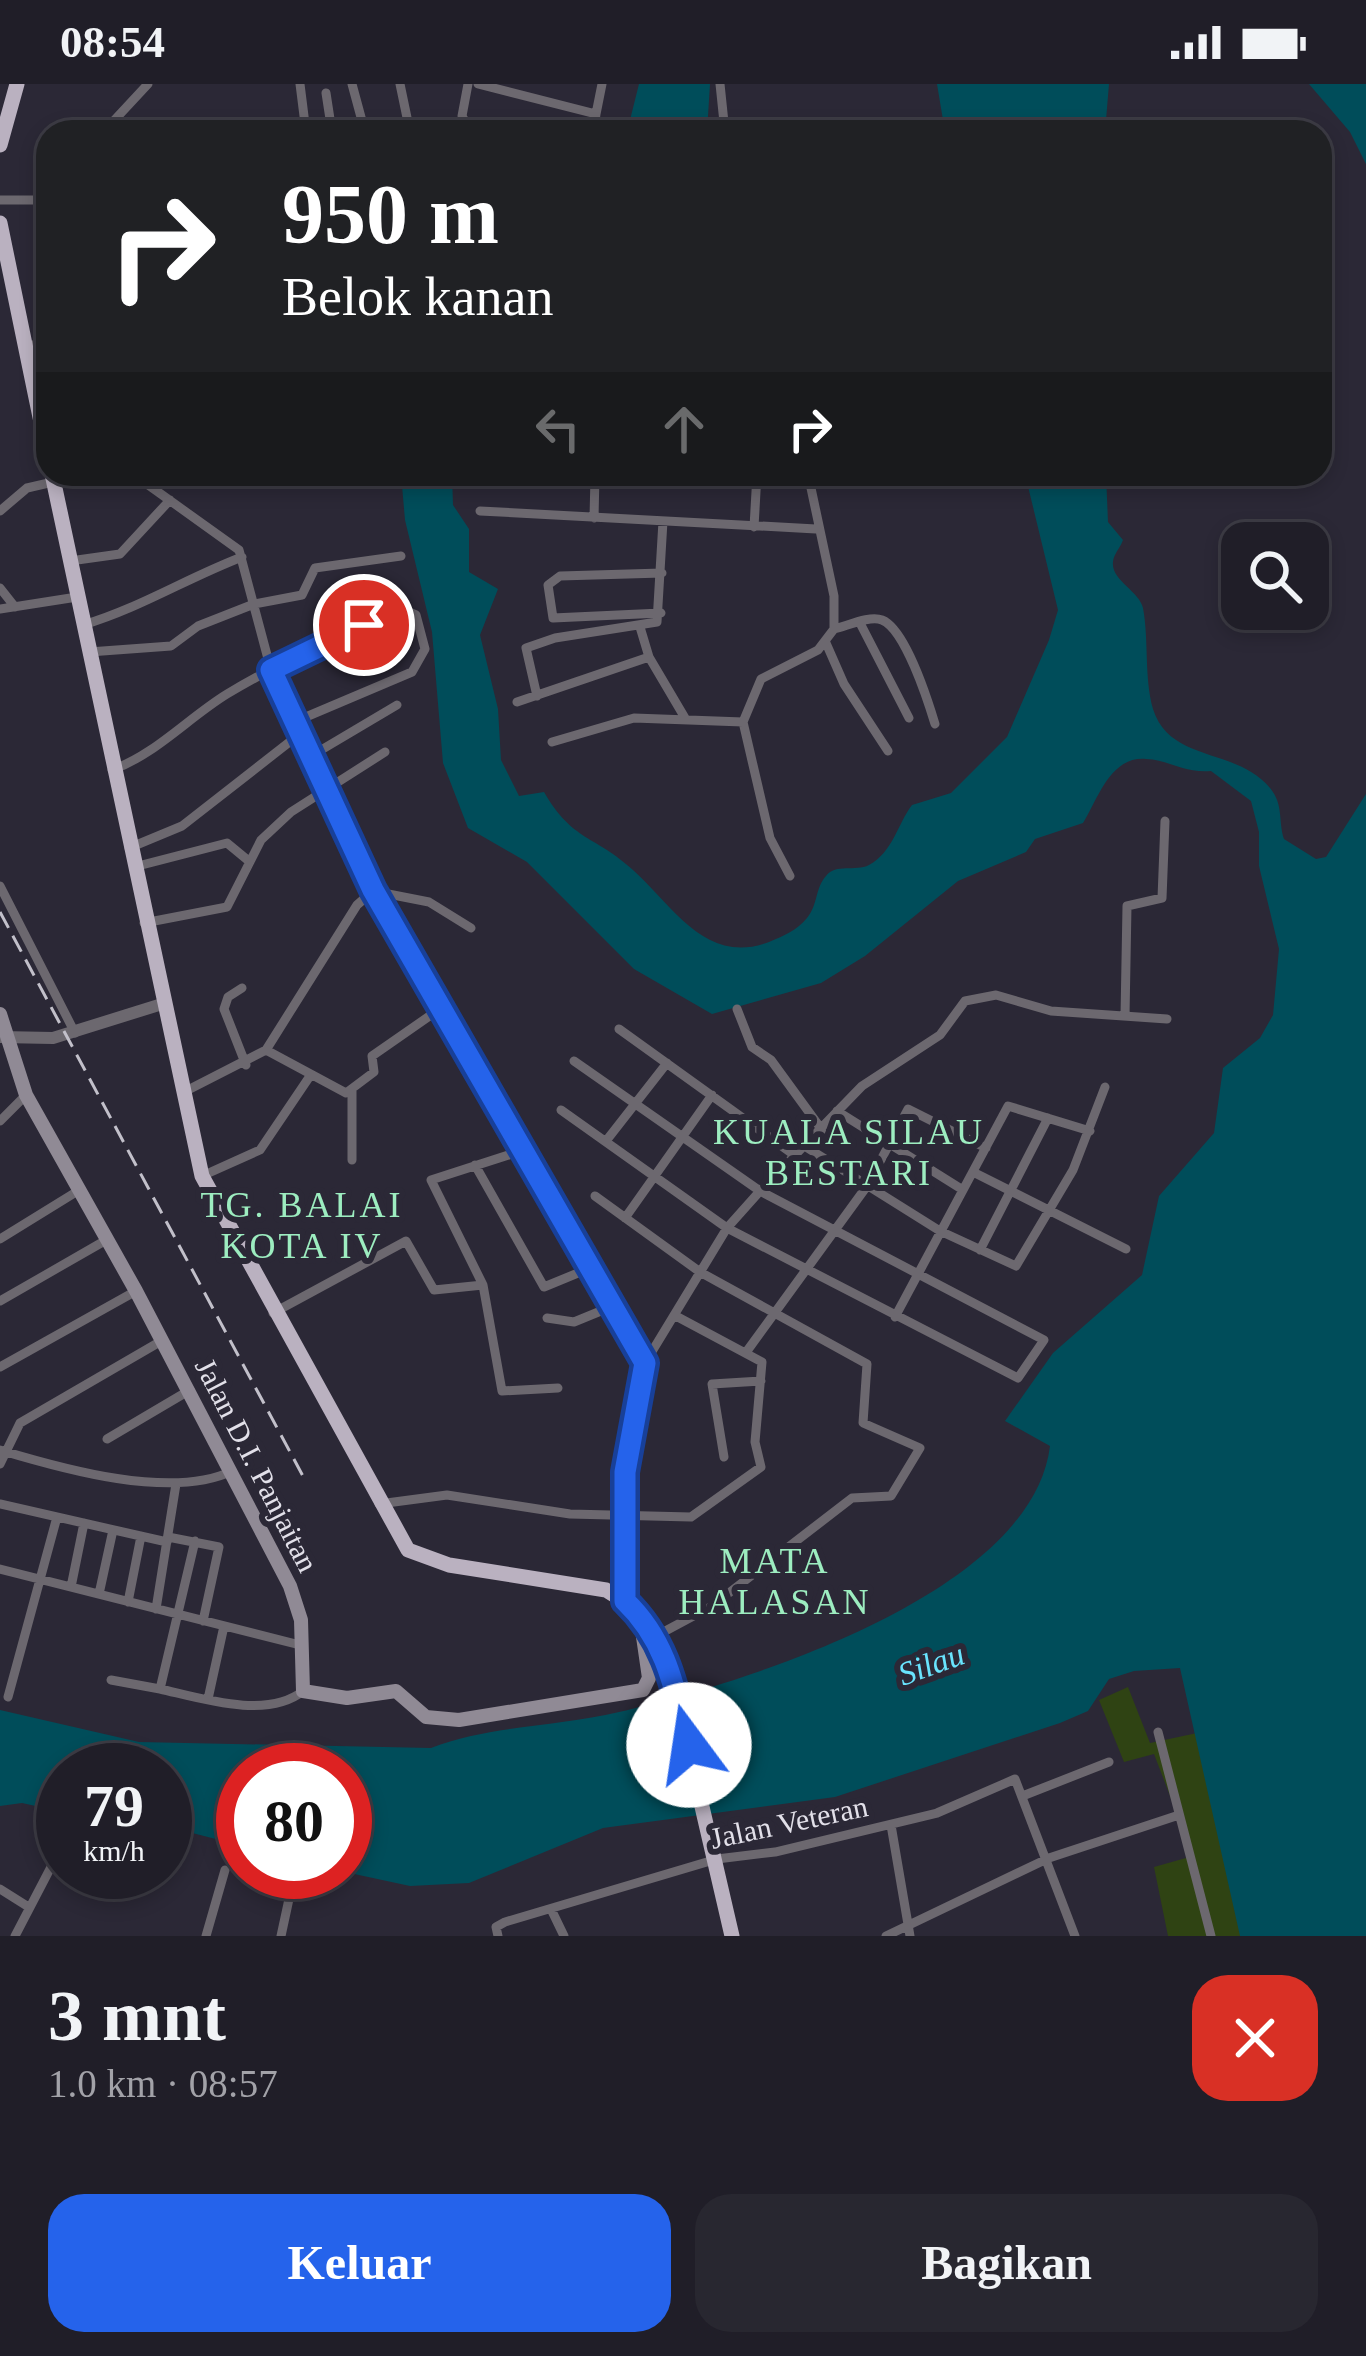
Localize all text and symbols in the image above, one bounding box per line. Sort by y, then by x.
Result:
text: 08:54 [60,17,165,67]
icon: right [84,168,240,324]
text: 950 m [282,168,499,261]
text: Belok kanan [282,267,553,327]
icon: left [525,396,591,462]
icon: ahead [651,396,717,462]
icon: right [777,396,843,462]
map controls [1221,522,1329,630]
button: search [1221,522,1329,630]
pin [313,574,415,676]
icon: arrive [331,592,397,658]
district label: KUALA SILAU BESTARI [713,1112,985,1193]
district label: TG. BALAI KOTA IV [201,1185,403,1266]
street label: Jalan D.I. Panjaitan [189,1353,325,1577]
district label: MATA HALASAN [678,1541,872,1622]
water label: Silau [893,1635,969,1693]
position arrow [626,1682,752,1808]
speed limit sign: 80 [216,1743,372,1899]
text: 79 [84,1773,144,1839]
street label: Jalan Veteran [707,1789,871,1855]
text: km/h [83,1834,145,1867]
button: close [1192,1975,1318,2101]
text: 3 mnt [48,1976,226,2056]
text: 1.0 km · 08:57 [48,2062,278,2105]
button: Keluar [48,2194,671,2332]
button: Bagikan [695,2194,1318,2332]

